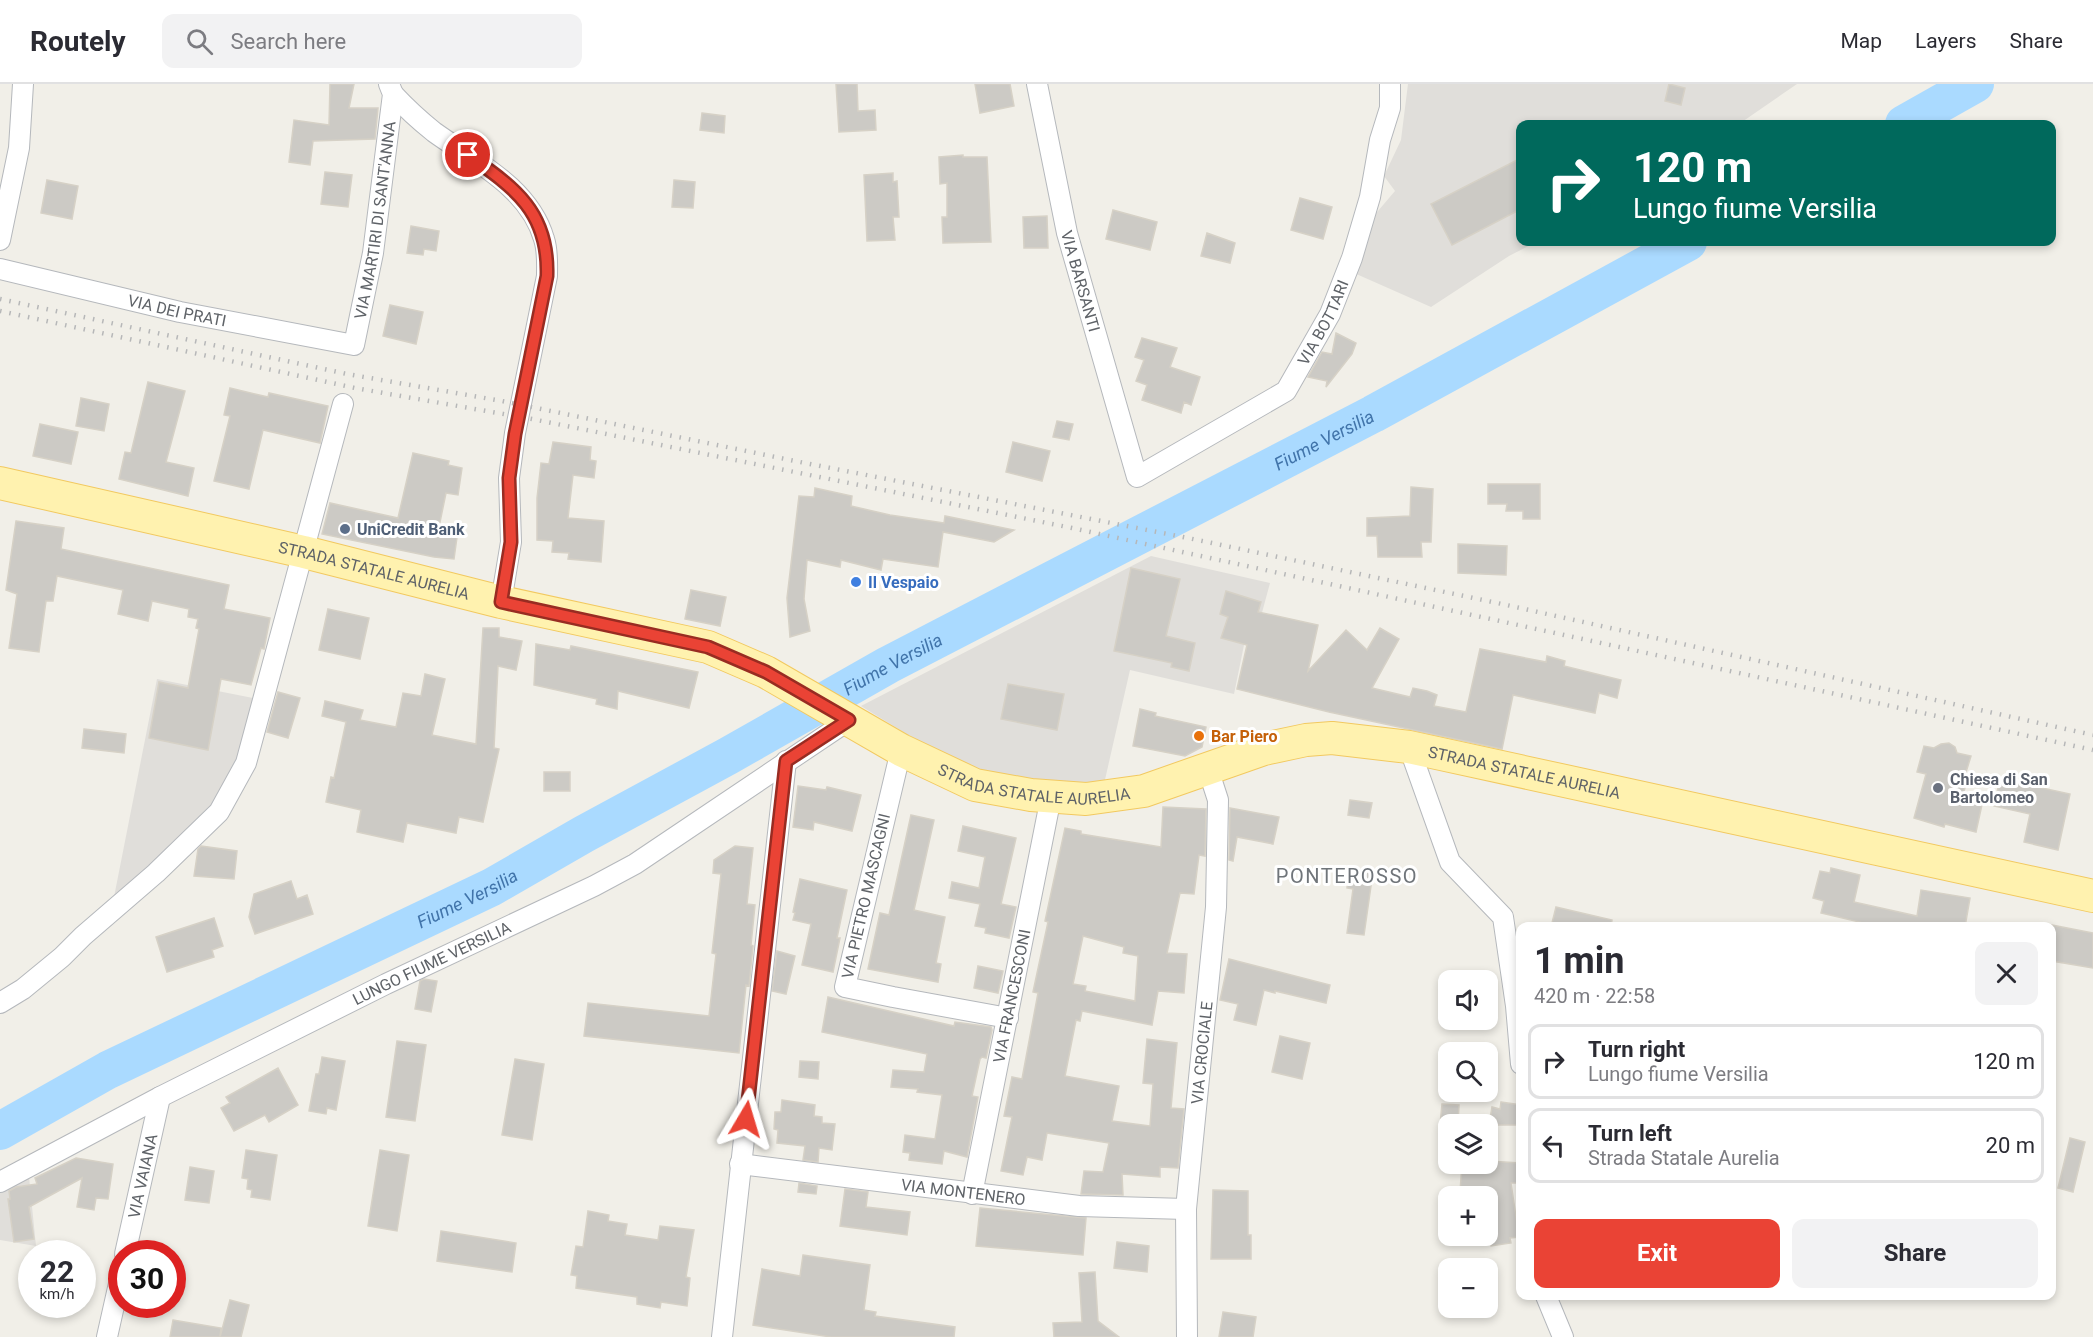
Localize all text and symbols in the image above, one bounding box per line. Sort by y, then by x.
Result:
search box [162,14,582,68]
text: Routely [30,25,126,58]
icon: search [183,25,216,58]
text: Search here [231,29,346,54]
text: Map [1840,29,1882,53]
text: Layers [1915,29,1976,53]
text: Share [2009,29,2063,53]
street label: VIA MARTIRI DI SANT'ANNA [350,119,399,321]
pin [442,129,493,180]
icon: arrive [451,138,484,171]
text: 120 m [1633,143,1752,192]
icon: right [1534,144,1612,222]
text: Lungo fiume Versilia [1633,193,1877,225]
street label: VIA BARSANTI [1057,228,1104,334]
street label: VIA BOTTARI [1293,277,1352,368]
street label: VIA DEI PRATI [126,290,228,330]
water label: Fiume Versilia [1270,405,1377,474]
place label: UniCredit Bank [357,520,465,539]
marker: UniCredit Bank [338,522,352,536]
street label: STRADA STATALE AURELIA [277,537,472,603]
place label: Il Vespaio [868,573,939,592]
marker: Il Vespaio [849,575,863,589]
water label: Fiume Versilia [839,628,946,699]
place label: Bar Piero [1211,727,1277,746]
marker: Bar Piero [1192,729,1206,743]
street label: STRADA STATALE AURELIA [1426,742,1623,802]
street label: STRADA STATALE AURELIA [935,759,1132,809]
place label: Chiesa di San Bartolomeo [1950,770,2048,807]
marker: Chiesa di San Bartolomeo [1931,781,1945,795]
street label: VIA PIETRO MASCAGNI [838,812,894,980]
water label: Fiume Versilia [413,864,521,932]
district label: PONTEROSSO [1276,864,1418,888]
street label: LUNGO FIUME VERSILIA [349,917,514,1009]
street label: VIA FRANCESCONI [989,927,1034,1064]
text: 1 min [1534,940,1625,982]
button: close [1975,942,2038,1005]
map controls [1438,970,1498,1318]
button: sound [1438,970,1498,1030]
text: 420 m · 22:58 [1534,984,1655,1008]
street label: VIA CROCIALE [1187,1000,1216,1105]
text: Turn right [1588,1037,1685,1062]
button: search [1438,1042,1498,1102]
icon: right [1537,1045,1570,1078]
text: 120 m [1973,1049,2035,1074]
text: Lungo fiume Versilia [1588,1062,1769,1086]
position arrow [714,1087,778,1151]
button: layers [1438,1114,1498,1174]
text: Turn left [1588,1121,1672,1146]
icon: left [1537,1129,1570,1162]
street label: VIA VAIANA [124,1131,161,1220]
text: 20 m [1986,1133,2035,1158]
text: Strada Statale Aurelia [1588,1146,1780,1170]
street label: VIA MONTENERO [900,1175,1027,1209]
button: + [1438,1186,1498,1246]
button: Exit [1534,1219,1780,1288]
button: Share [1792,1219,2038,1288]
speed limit sign: 30 [108,1240,186,1318]
text: 22 [40,1254,74,1289]
button: − [1438,1258,1498,1318]
text: km/h [39,1285,75,1303]

